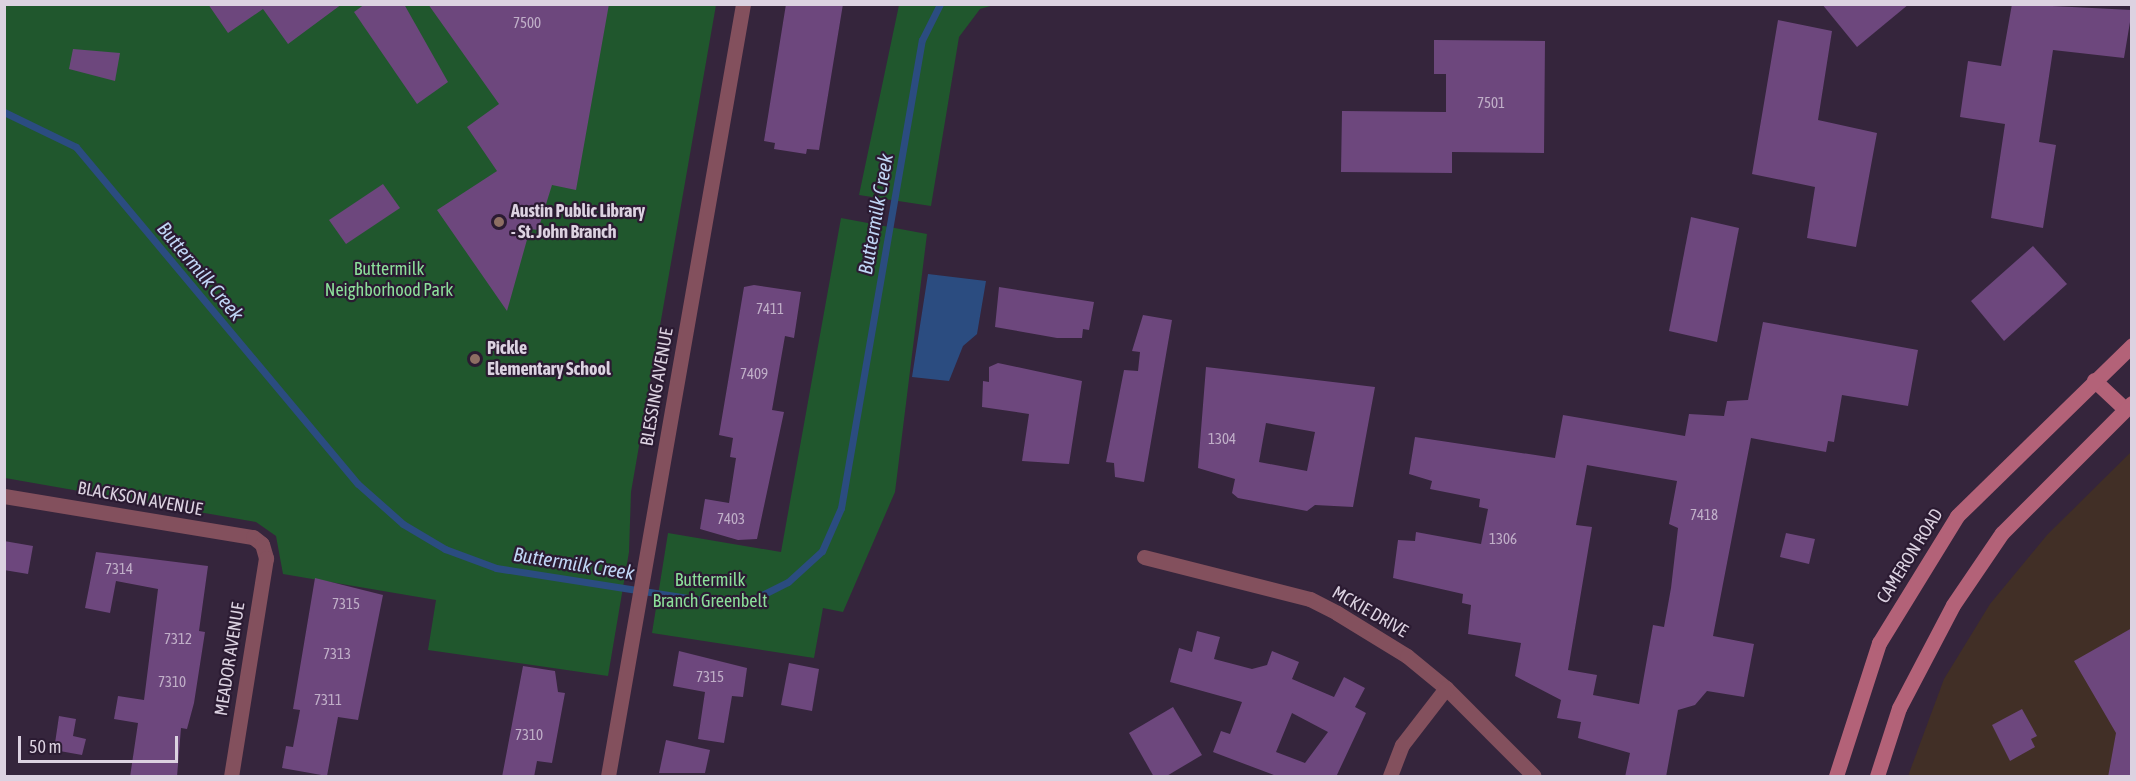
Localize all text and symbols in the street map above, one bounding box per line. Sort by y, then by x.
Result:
house number: 7500 [513,14,541,32]
house number: 7501 [1477,94,1505,112]
water label: Buttermilk Creek [853,152,897,276]
place label: Austin Public Library - St. John Branch [511,201,645,244]
marker: Austin Public Library - St. John Branch [492,215,506,229]
water label: Buttermilk Creek [153,217,249,325]
park label: Buttermilk Neighborhood Park [325,259,453,302]
house number: 7411 [756,300,784,318]
street label: BLESSING AVENUE [636,326,678,448]
place label: Pickle Elementary School [487,338,611,380]
marker: Pickle Elementary School [468,352,482,366]
house number: 7409 [740,365,768,383]
house number: 1304 [1208,430,1236,448]
street label: BLACKSON AVENUE [76,477,204,521]
street label: CAMERON ROAD [1872,505,1948,607]
house number: 7418 [1690,506,1718,524]
house number: 7403 [717,510,745,528]
house number: 1306 [1489,530,1517,548]
water label: Buttermilk Creek [512,542,636,584]
house number: 7314 [105,560,133,578]
park label: Buttermilk Branch Greenbelt [653,570,767,612]
street label: MCKIE DRIVE [1328,582,1412,642]
house number: 7315 [332,595,360,613]
street label: MEADOR AVENUE [210,601,250,717]
house number: 7312 [164,630,192,648]
house number: 7313 [323,645,351,663]
house number: 7315 [696,668,724,686]
house number: 7310 [158,673,186,691]
house number: 7311 [314,691,342,709]
scale bar [21,724,182,762]
house number: 7310 [515,726,543,744]
text: 50 m [29,736,61,757]

